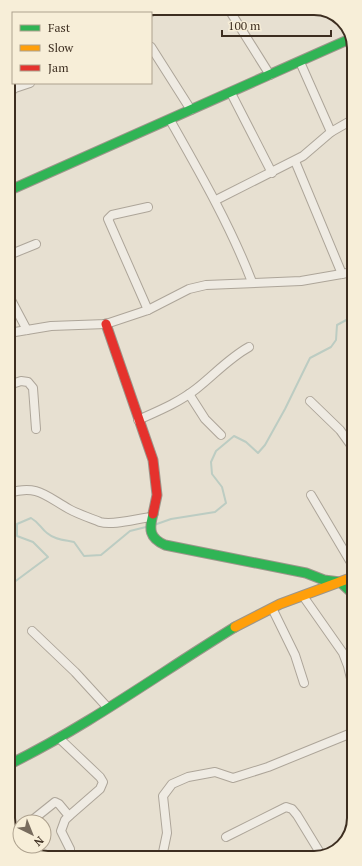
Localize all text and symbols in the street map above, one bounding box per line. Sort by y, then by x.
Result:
legend [12,12,152,84]
scale bar [222,12,331,38]
text: 100 m [228,18,261,33]
text: Fast [48,20,71,35]
text: Slow [48,40,74,55]
text: Jam [48,60,69,75]
north arrow [12,814,52,854]
text: N [31,833,47,850]

